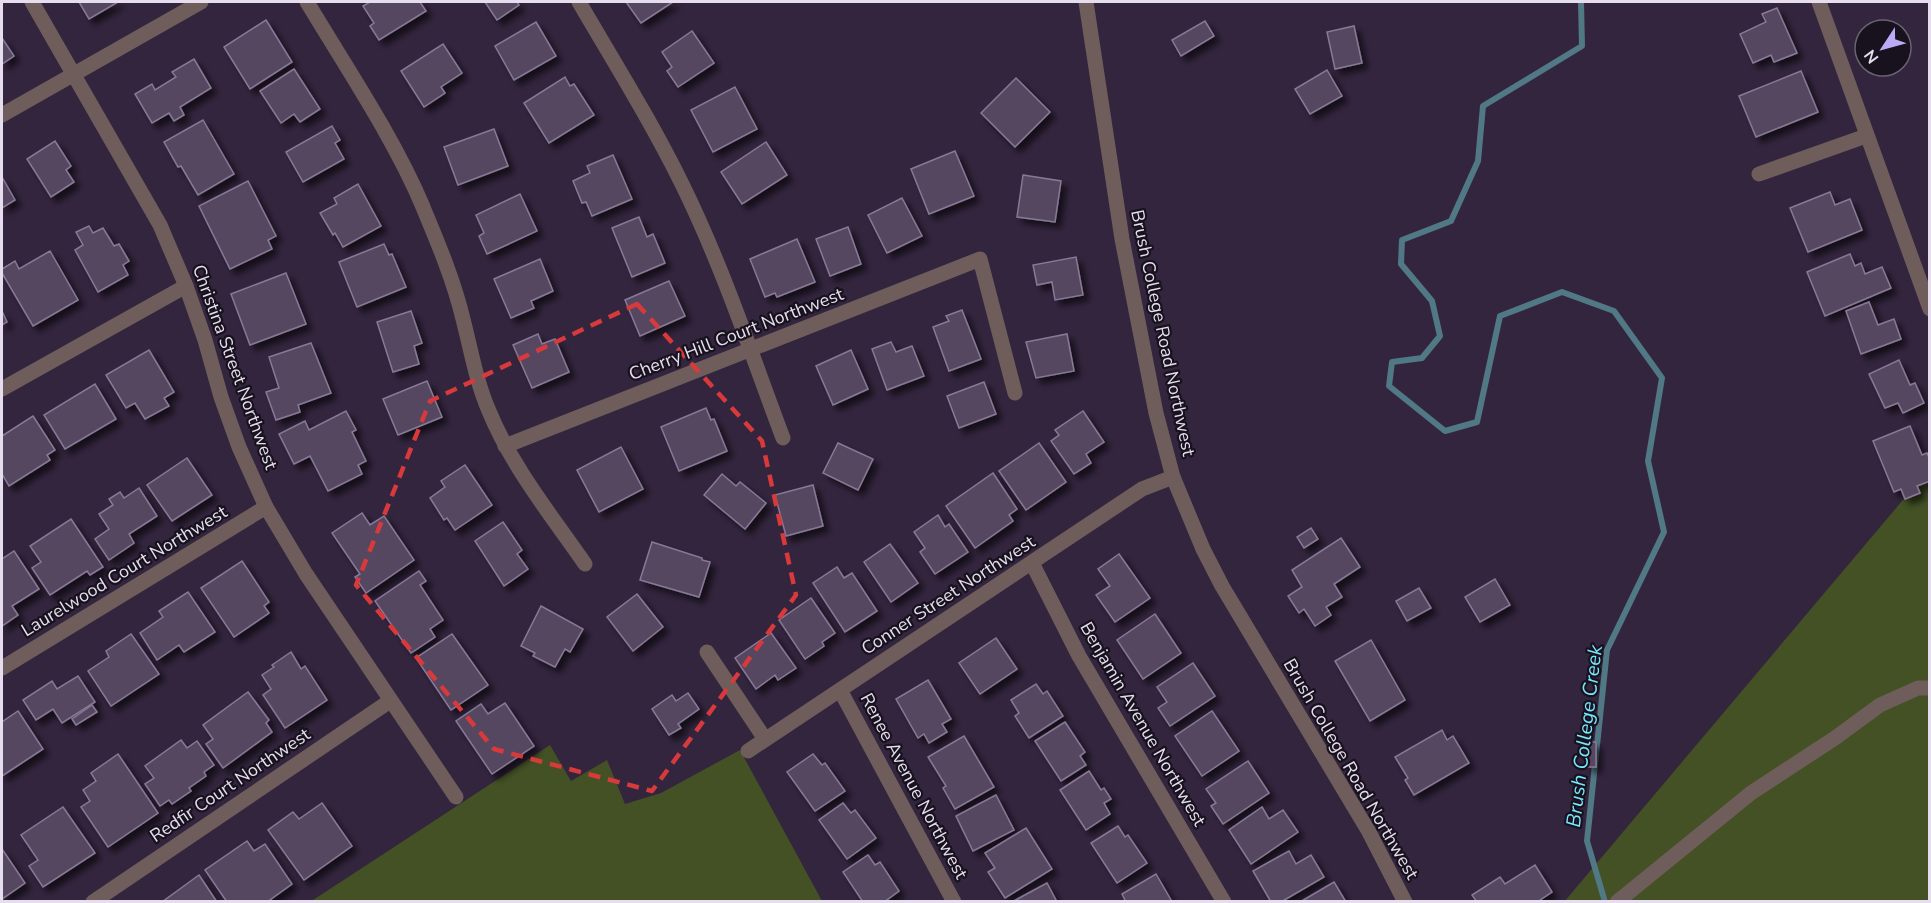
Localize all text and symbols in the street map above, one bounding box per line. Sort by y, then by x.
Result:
north arrow [1853,18,1913,78]
text: N [1859,45,1884,68]
street label: Brush College Road Northwest [1125,208,1201,459]
street label: Christina Street Northwest [187,261,283,473]
street label: Cherry Hill Court Northwest [625,282,847,386]
street label: Laurelwood Court Northwest [17,500,232,642]
street label: Conner Street Northwest [857,529,1040,660]
street label: Benjamin Avenue Northwest [1075,617,1212,831]
water label: Brush College Creek [1560,642,1609,829]
street label: Brush College Road Northwest [1278,654,1425,884]
street label: Renee Avenue Northwest [855,689,974,884]
street label: Redfir Court Northwest [145,722,315,848]

